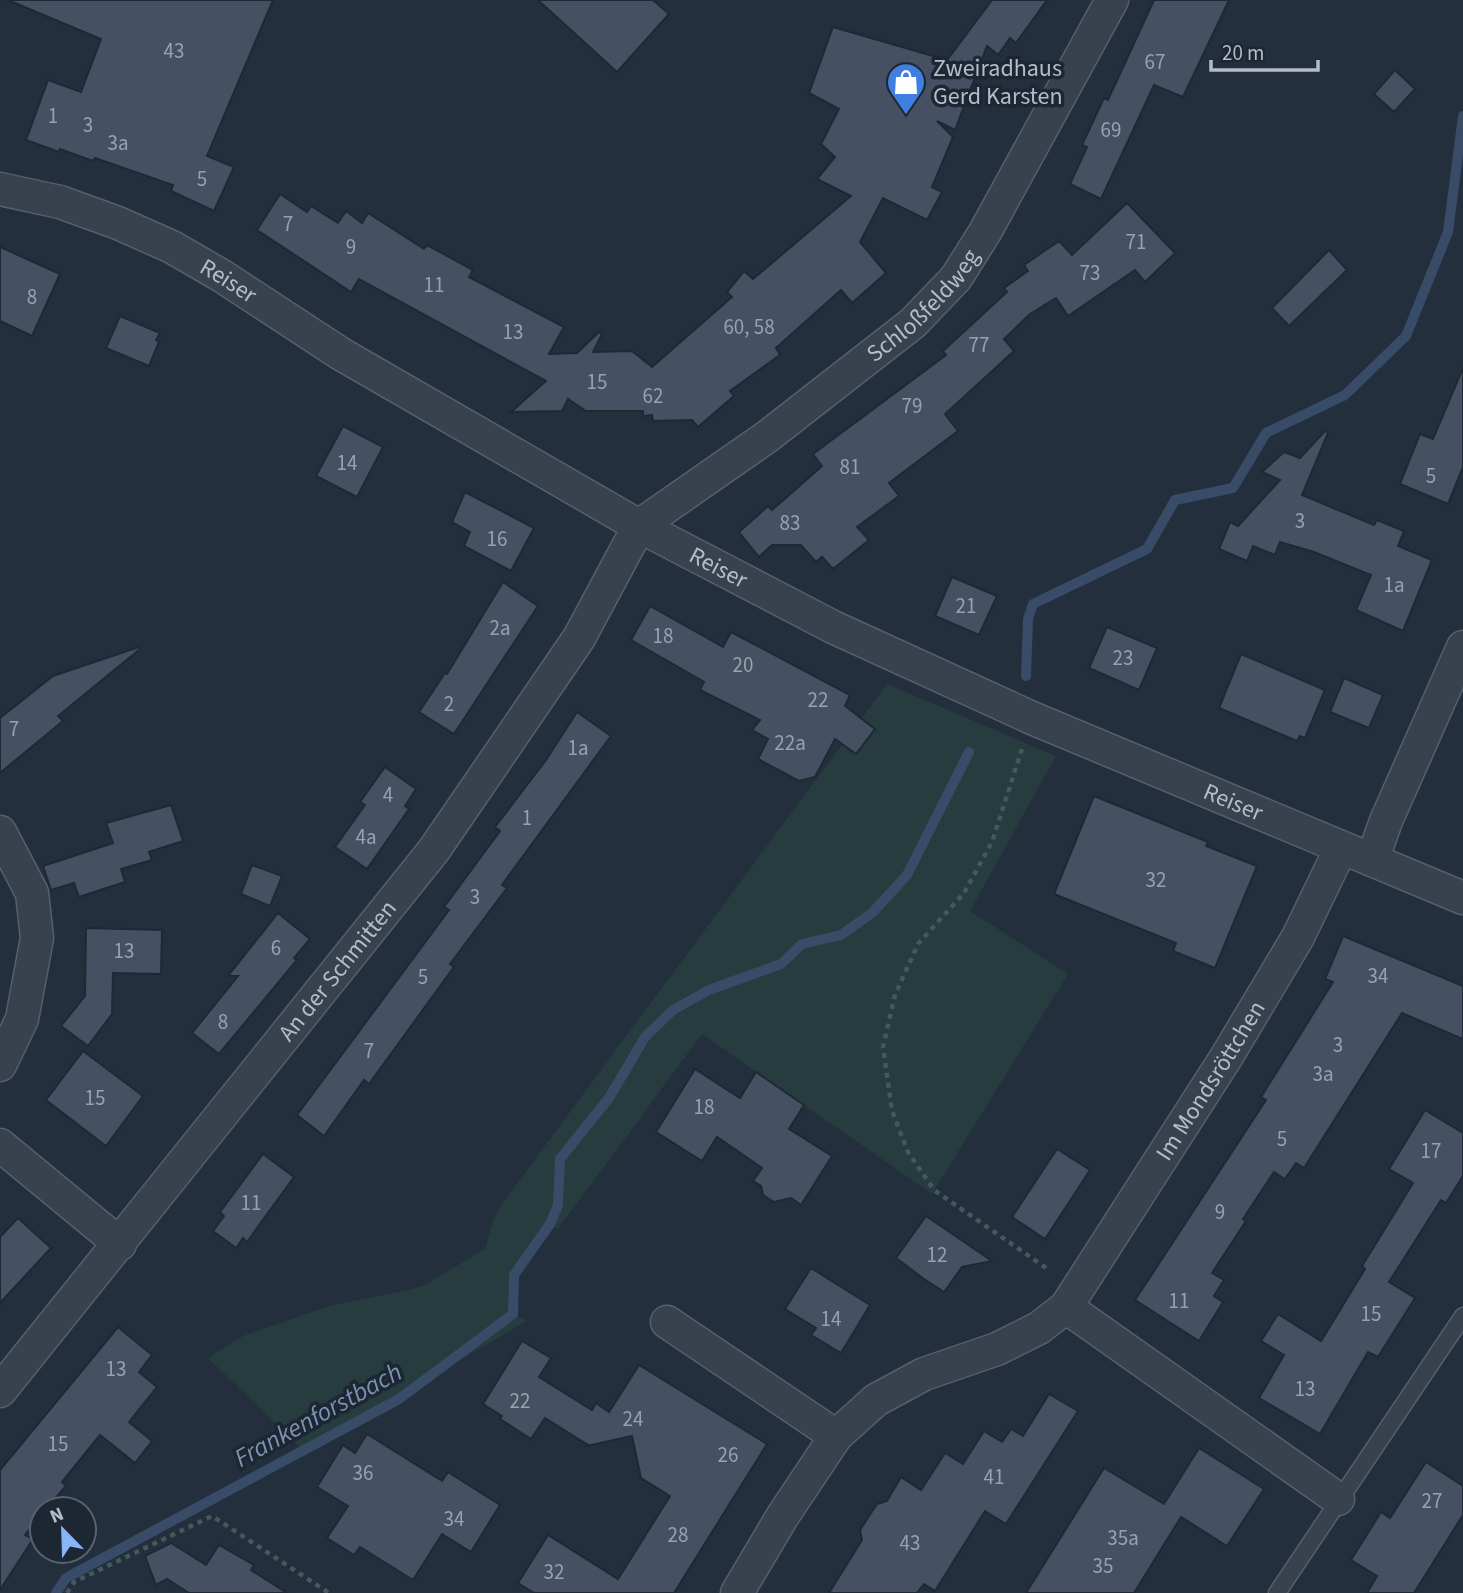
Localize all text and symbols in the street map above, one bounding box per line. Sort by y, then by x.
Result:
scale bar [1211,28,1318,72]
house number: 43 [164,36,184,66]
text: 20 m [1222,38,1264,68]
house number: 67 [1145,47,1165,77]
place label: Zweiradhaus Gerd Karsten [933,51,1063,114]
shop icon: Zweiradhaus Gerd Karsten [885,61,927,116]
house number: 1 [48,101,58,131]
house number: 3 [83,110,93,140]
house number: 69 [1101,115,1121,145]
house number: 3a [107,128,129,158]
house number: 5 [197,164,207,194]
house number: 7 [283,209,293,239]
house number: 71 [1126,227,1146,257]
house number: 9 [346,232,356,262]
street label: Schloßfeldweg [859,242,988,371]
street label: Reiser [194,249,265,312]
house number: 73 [1080,258,1100,288]
house number: 11 [424,270,444,300]
house number: 8 [27,282,37,312]
house number: 60, 58 [723,312,775,342]
house number: 13 [503,317,523,347]
house number: 77 [969,330,989,360]
house number: 15 [587,367,607,397]
house number: 62 [643,381,663,411]
house number: 79 [902,391,922,421]
house number: 14 [337,448,357,478]
house number: 81 [840,452,860,482]
house number: 5 [1426,461,1436,491]
house number: 3 [1295,506,1305,536]
house number: 83 [780,508,800,538]
house number: 16 [487,524,507,554]
street label: Reiser [683,538,755,597]
house number: 1a [1383,570,1405,600]
house number: 21 [956,591,976,621]
house number: 2a [489,613,511,643]
house number: 18 [653,621,673,651]
house number: 23 [1113,643,1133,673]
house number: 20 [733,650,753,680]
house number: 22 [808,685,828,715]
house number: 2 [444,689,454,719]
house number: 7 [9,714,19,744]
house number: 22a [774,728,806,758]
house number: 1a [567,733,589,763]
street label: Reiser [1198,774,1269,830]
house number: 4 [383,780,393,810]
house number: 1 [522,803,532,833]
house number: 4a [355,822,377,852]
house number: 32 [1146,865,1166,895]
house number: 3 [470,882,480,912]
street label: An der Schmitten [270,892,405,1049]
house number: 6 [271,933,281,963]
house number: 13 [114,936,134,966]
house number: 34 [1368,961,1388,991]
house number: 5 [418,962,428,992]
street label: Im Mondsröttchen [1147,994,1274,1167]
house number: 8 [218,1007,228,1037]
house number: 3 [1333,1030,1343,1060]
house number: 7 [364,1036,374,1066]
house number: 3a [1312,1059,1334,1089]
house number: 15 [85,1083,105,1113]
house number: 18 [694,1092,714,1122]
house number: 5 [1277,1124,1287,1154]
house number: 17 [1421,1136,1441,1166]
house number: 11 [241,1188,261,1218]
house number: 9 [1215,1197,1225,1227]
house number: 12 [927,1240,947,1270]
house number: 11 [1169,1286,1189,1316]
house number: 15 [1361,1299,1381,1329]
house number: 14 [821,1304,841,1334]
house number: 13 [106,1354,126,1384]
water label: Frankenforstbach [227,1354,409,1476]
house number: 13 [1295,1374,1315,1404]
house number: 22 [510,1386,530,1416]
house number: 24 [623,1404,643,1434]
house number: 15 [48,1429,68,1459]
house number: 26 [718,1440,738,1470]
house number: 36 [353,1458,373,1488]
house number: 41 [984,1462,1004,1492]
house number: 27 [1422,1486,1442,1516]
north arrow [28,1495,98,1565]
text: N [46,1501,68,1531]
house number: 34 [444,1504,464,1534]
house number: 28 [668,1520,688,1550]
house number: 35a [1107,1523,1139,1553]
house number: 43 [900,1528,920,1558]
house number: 35 [1093,1551,1113,1581]
house number: 32 [544,1557,564,1587]

